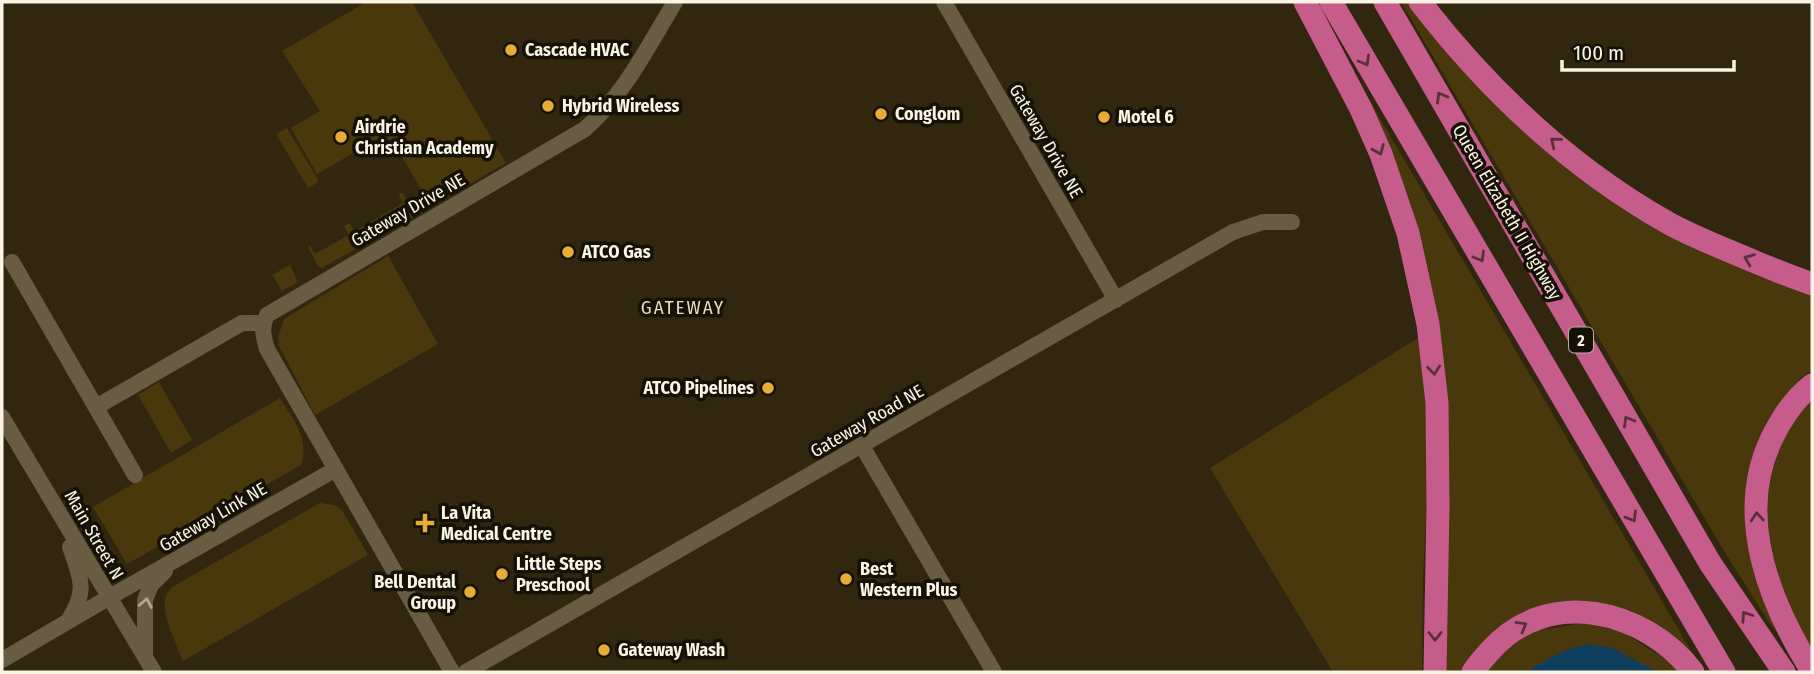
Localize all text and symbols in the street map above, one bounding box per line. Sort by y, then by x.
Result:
scale bar [1562,28,1734,72]
place label: Cascade HVAC [525,39,630,61]
text: 100 m [1573,40,1624,66]
marker: Cascade HVAC [503,42,519,58]
one-way arrow [1357,53,1370,66]
street label: Gateway Drive NE [1005,80,1087,202]
one-way arrow [1436,92,1449,105]
place label: Hybrid Wireless [562,95,679,117]
marker: Hybrid Wireless [540,98,556,114]
place label: Conglom [895,103,960,125]
marker: Conglom [873,106,889,122]
place label: Motel 6 [1118,106,1174,128]
marker: Motel 6 [1096,109,1112,125]
place label: Airdrie Christian Academy [354,116,494,159]
street label: Queen Elizabeth II Highway [1448,120,1566,304]
marker: Airdrie Christian Academy [333,129,349,145]
one-way arrow [1550,138,1562,151]
one-way arrow [1371,143,1385,155]
street label: Gateway Drive NE [347,169,469,251]
place label: ATCO Gas [581,241,651,263]
marker: ATCO Gas [560,244,576,260]
one-way arrow [1472,250,1485,263]
one-way arrow [1743,254,1755,268]
district label: GATEWAY [641,296,725,319]
road number: 2 [1569,328,1593,352]
one-way arrow [1426,364,1441,376]
place label: ATCO Pipelines [642,377,754,399]
marker: ATCO Pipelines [760,380,776,396]
street label: Gateway Road NE [807,380,927,462]
one-way arrow [1623,416,1636,429]
street label: Gateway Link NE [156,477,270,557]
street label: Main Street N [60,487,128,583]
place label: La Vita Medical Centre [441,502,552,545]
one-way arrow [1624,510,1637,523]
one-way arrow [1750,511,1765,522]
marker: La Vita Medical Centre [415,513,435,533]
place label: Little Steps Preschool [516,553,601,596]
place label: Best Western Plus [860,558,957,601]
marker: Little Steps Preschool [494,566,510,582]
place label: Bell Dental Group [374,571,456,614]
marker: Best Western Plus [838,571,854,587]
marker: Bell Dental Group [462,584,478,600]
one-way arrow [138,597,153,609]
one-way arrow [1742,611,1754,624]
one-way arrow [1515,621,1527,634]
one-way arrow [1427,631,1443,641]
place label: Gateway Wash [618,639,725,661]
marker: Gateway Wash [596,642,612,658]

